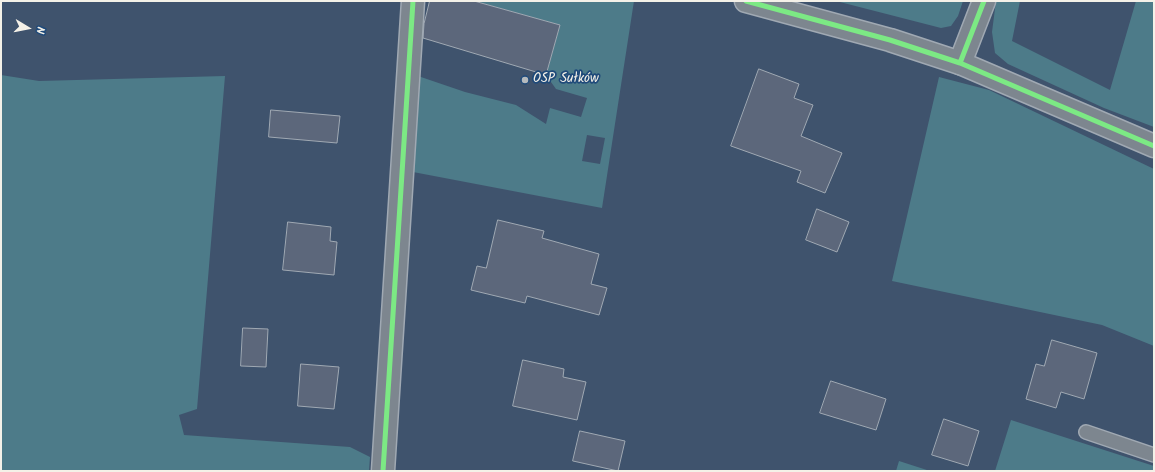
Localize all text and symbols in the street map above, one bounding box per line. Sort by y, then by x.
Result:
north arrow [8,8,48,48]
text: N [30,25,49,35]
place label: OSP Sułków [533,72,599,88]
marker: OSP Sułków [520,75,530,85]

